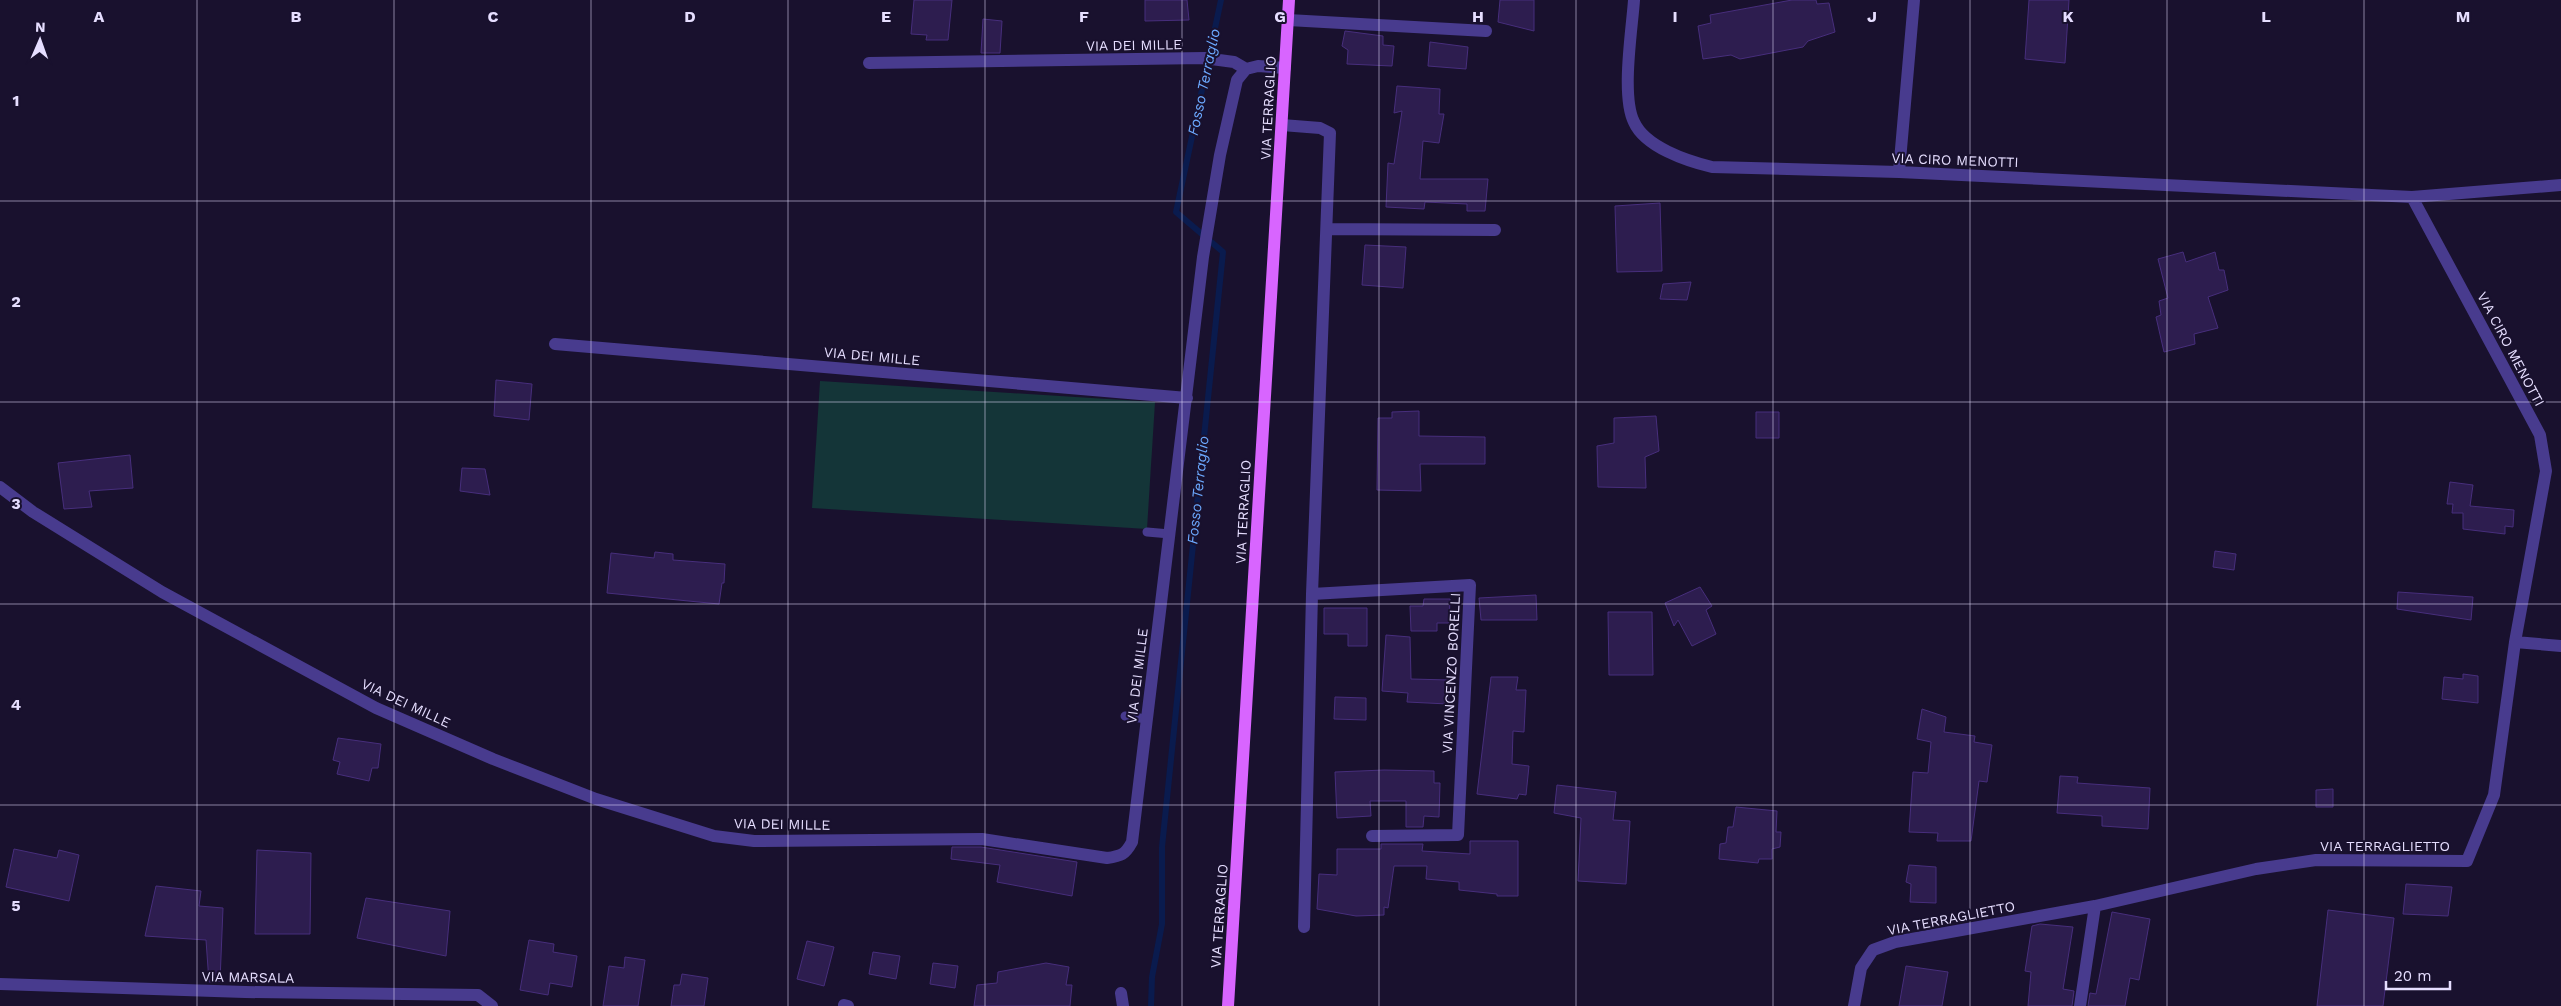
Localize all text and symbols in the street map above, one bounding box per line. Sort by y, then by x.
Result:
text: A [94,7,105,26]
text: B [291,7,302,26]
text: C [488,7,499,26]
text: D [684,7,696,26]
text: E [881,7,891,26]
text: F [1079,7,1089,26]
text: G [1274,7,1286,26]
text: H [1472,7,1484,26]
text: I [1672,7,1678,26]
text: J [1867,7,1877,26]
text: K [2062,7,2074,26]
text: L [2261,7,2271,26]
text: M [2456,7,2470,26]
north arrow [15,15,65,65]
text: N [35,19,46,35]
water label: Fosso Terraglio [1184,27,1224,137]
street label: VIA DEI MILLE [1086,36,1182,54]
street label: VIA TERRAGLIO [1257,55,1279,161]
text: 1 [13,91,19,110]
street label: VIA CIRO MENOTTI [1891,150,2019,170]
street label: VIA CIRO MENOTTI [2474,289,2548,409]
text: 2 [11,292,21,311]
street label: VIA DEI MILLE [823,344,921,368]
water label: Fosso Terraglio [1183,435,1213,545]
street label: VIA TERRAGLIO [1232,459,1254,565]
text: 3 [11,494,21,513]
street label: VIA VINCENZO BORELLI [1439,592,1463,754]
street label: VIA DEI MILLE [1123,627,1151,725]
street label: VIA DEI MILLE [359,675,453,731]
text: 4 [11,695,21,714]
street label: VIA DEI MILLE [734,815,830,833]
street label: VIA TERRAGLIETTO [2320,838,2450,854]
street label: VIA TERRAGLIO [1207,863,1231,969]
text: 5 [11,896,21,915]
street label: VIA TERRAGLIETTO [1886,898,2016,938]
scale bar [2386,958,2450,990]
text: 20 m [2394,967,2432,985]
street label: VIA MARSALA [201,968,295,986]

